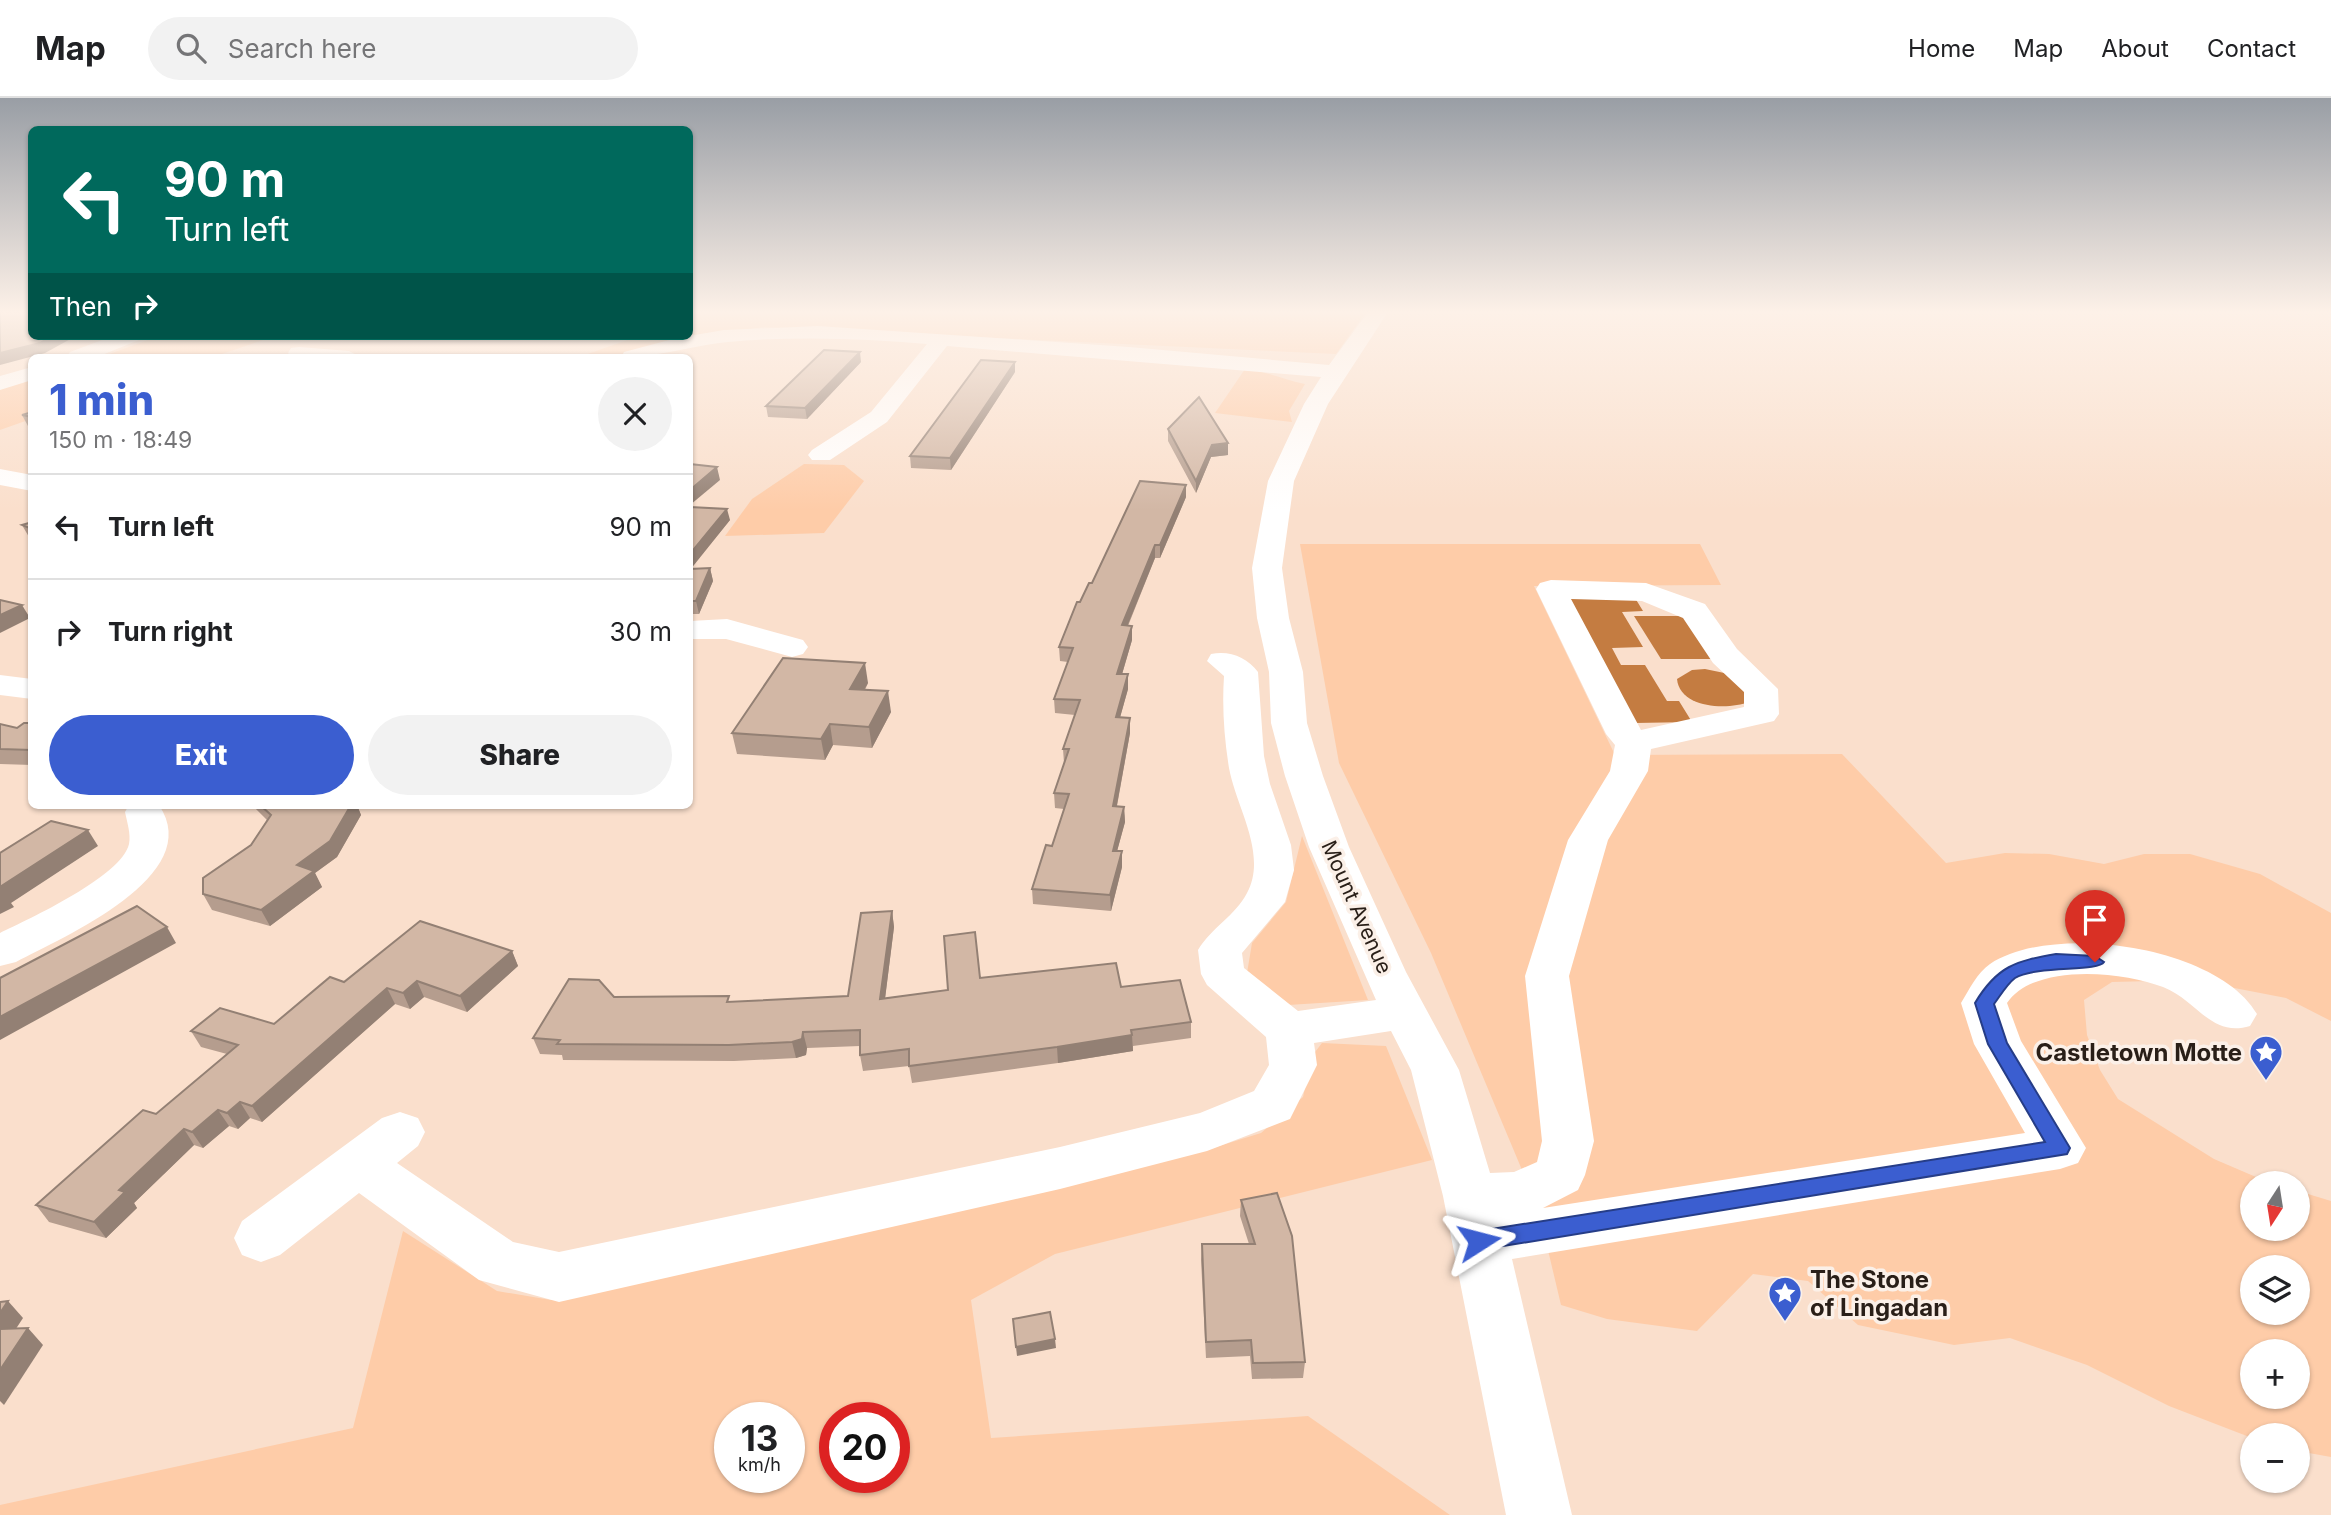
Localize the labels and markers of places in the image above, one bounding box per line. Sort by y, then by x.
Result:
pin [2065,890,2125,962]
place icon: Castletown Motte [2247,1033,2285,1082]
place label: Castletown Motte [2035,1038,2242,1067]
place label: The Stone of Lingadan [1810,1265,1948,1322]
place icon: The Stone of Lingadan [1766,1274,1804,1323]

